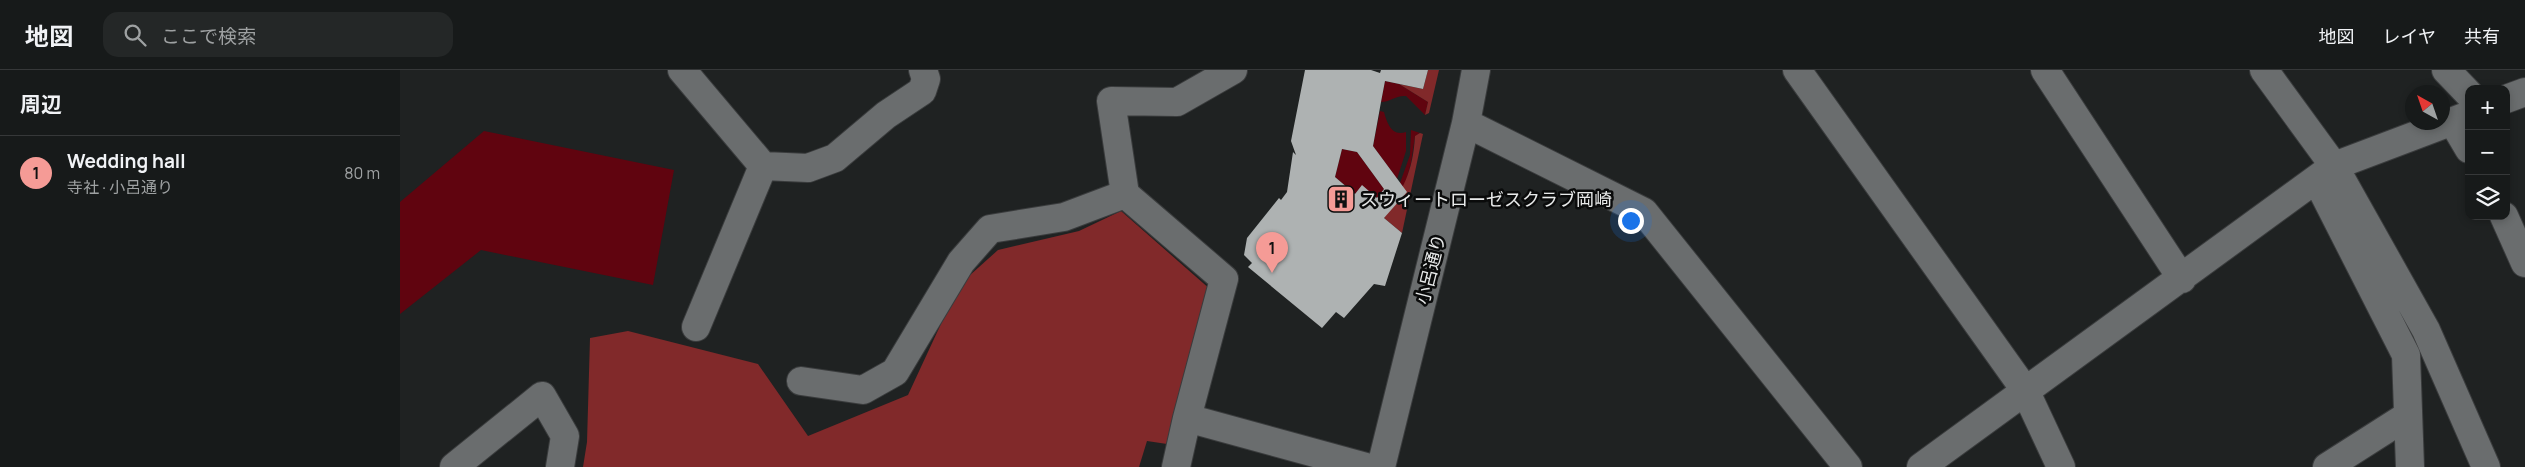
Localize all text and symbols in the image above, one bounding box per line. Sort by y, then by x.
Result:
search box [103,12,453,57]
text: 地図 [25,19,73,52]
icon: search [121,21,149,49]
text: ここで検索 [161,23,256,49]
text: 地図 [2319,24,2355,48]
text: レイヤ [2383,24,2436,48]
text: 共有 [2464,24,2500,48]
north arrow [2405,85,2450,130]
map controls [2465,85,2510,220]
button: + [2465,85,2510,130]
text: 周辺 [20,90,62,118]
button: − [2465,130,2510,175]
text: Wedding hall [67,148,185,174]
text: 1 [32,162,40,184]
text: 80 m [344,162,380,184]
button: layers [2465,175,2510,220]
text: 寺社 · 小呂通り [67,176,173,198]
building icon: スウィートローゼスクラブ岡崎 [1326,184,1356,214]
place label: スウィートローゼスクラブ岡崎 [1360,187,1612,211]
your location [1618,208,1644,234]
street label: 小呂通り [1410,231,1450,307]
pin: 1 [1256,232,1288,273]

